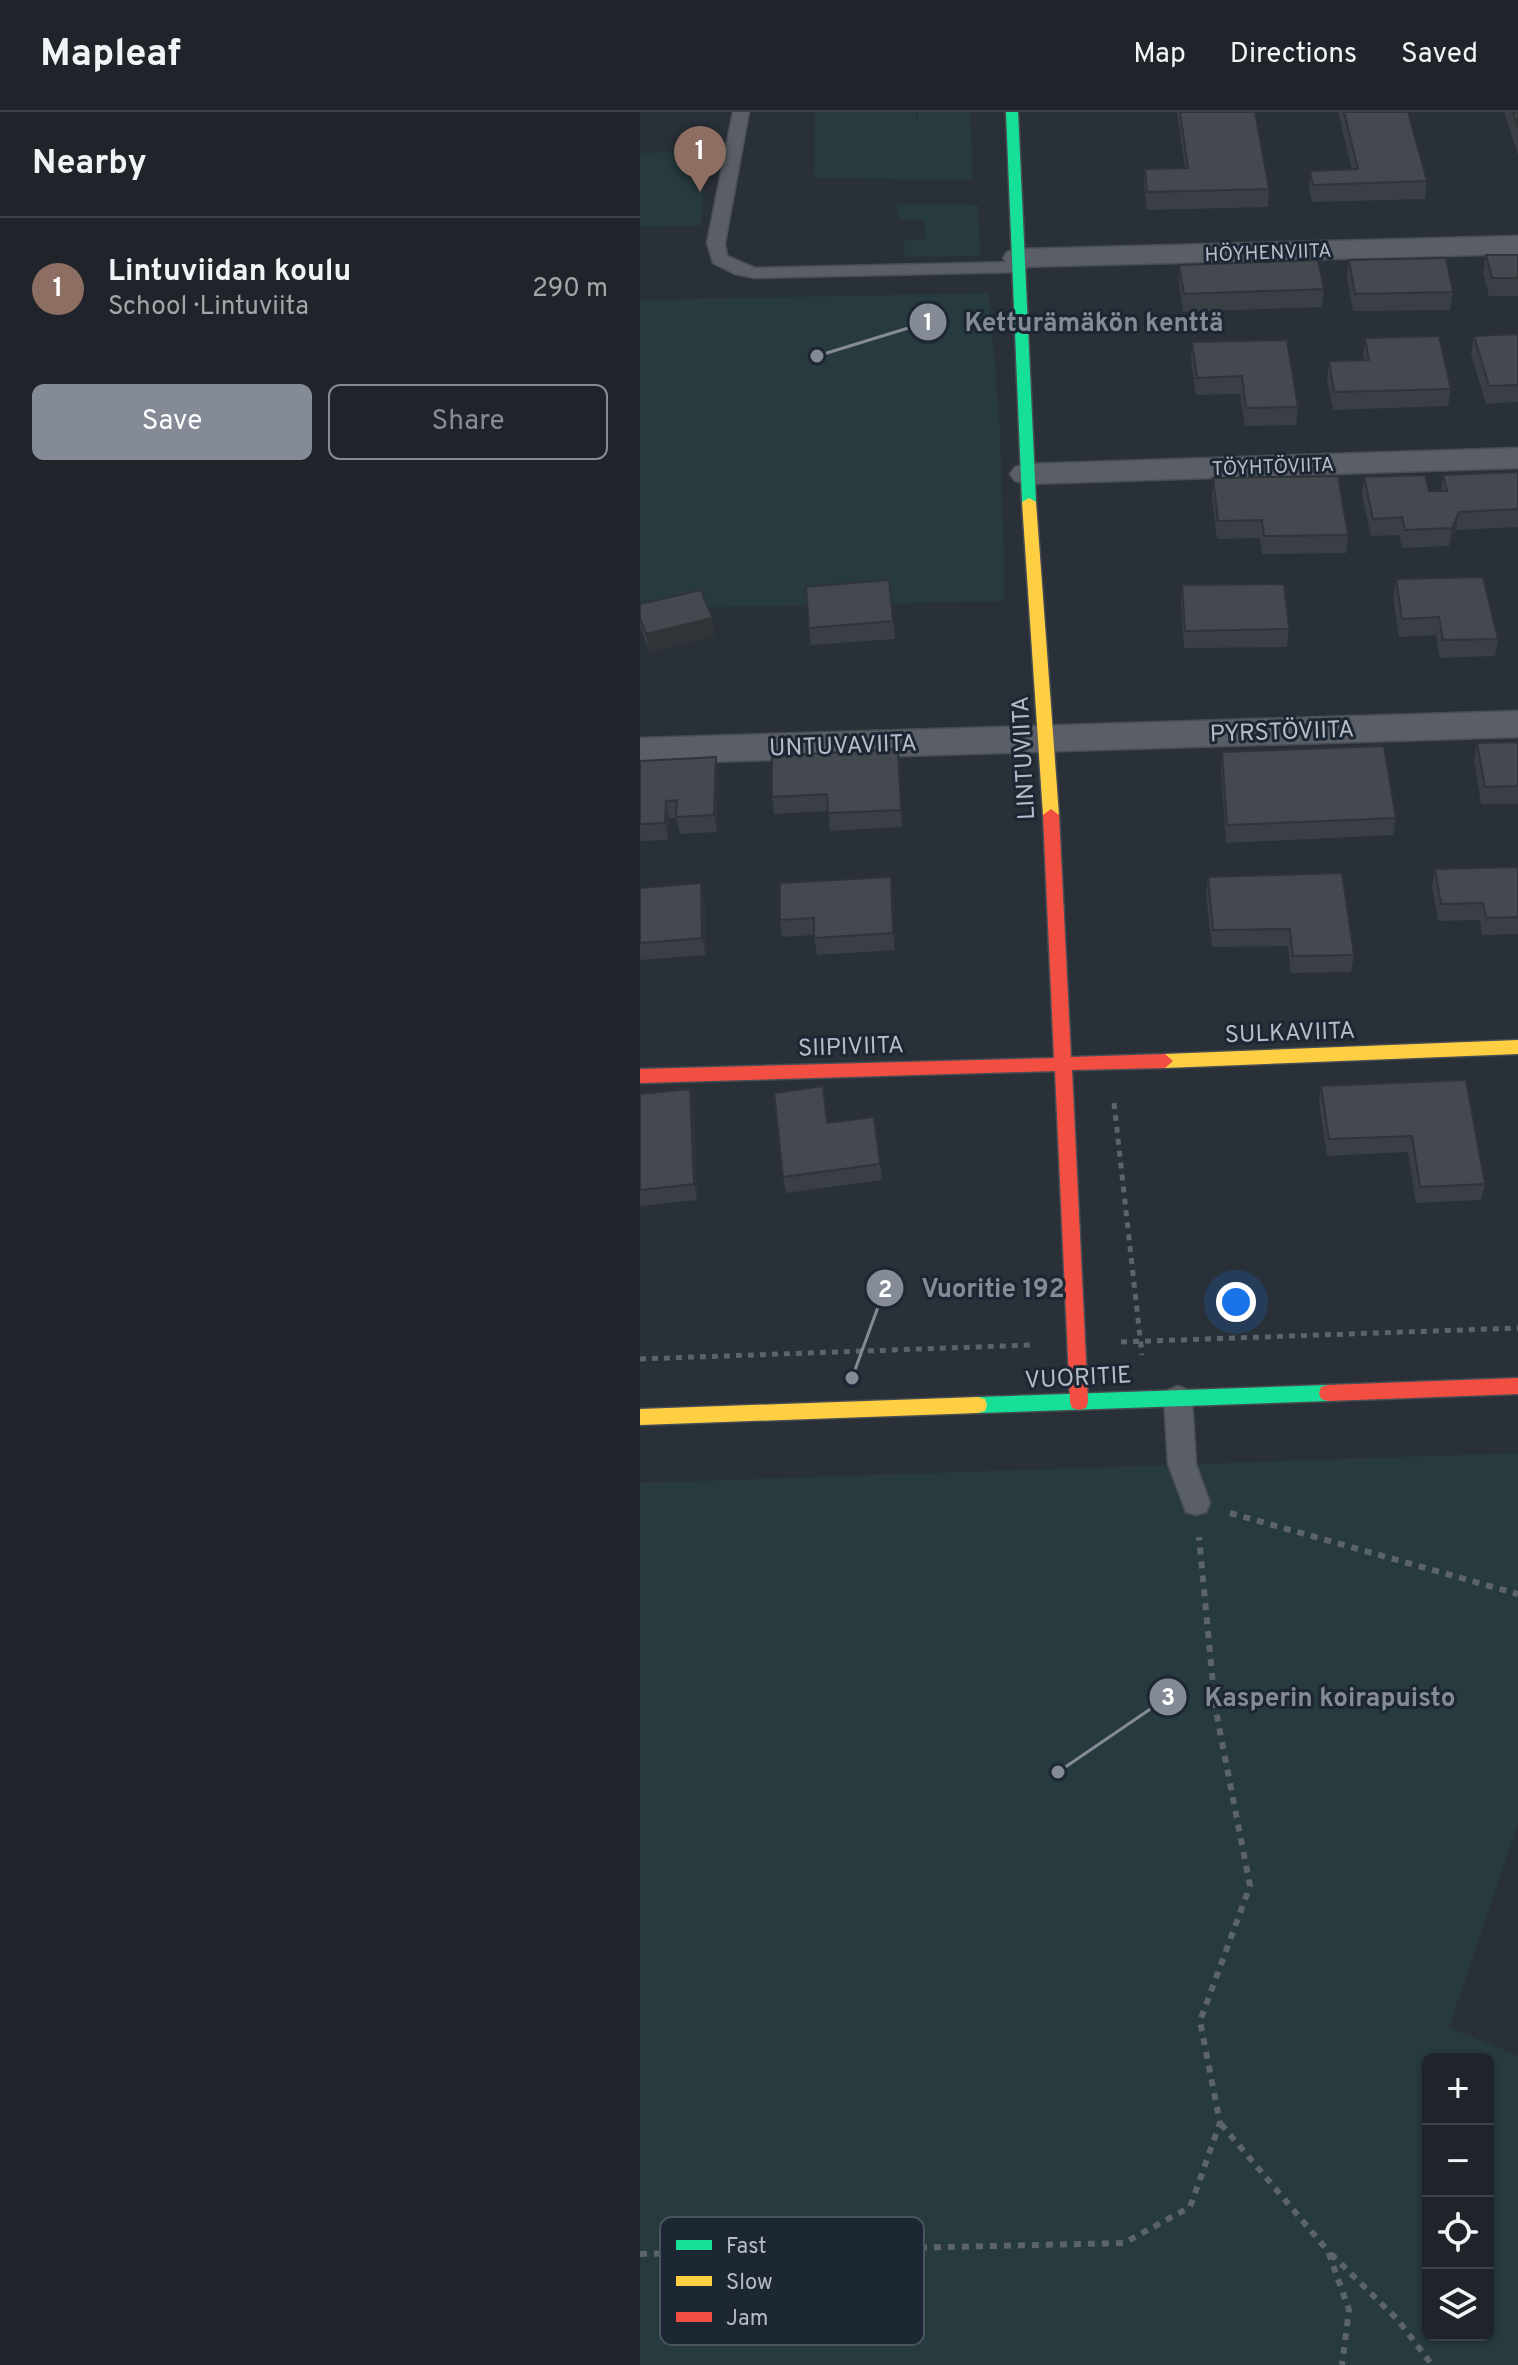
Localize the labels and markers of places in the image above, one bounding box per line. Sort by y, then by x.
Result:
pin: 1 [674,126,726,192]
callout: Ketturämäkön kenttä [908,297,1239,347]
callout: Vuoritie 192 [865,1263,1081,1313]
callout: Kasperin koirapuisto [1148,1672,1471,1722]

